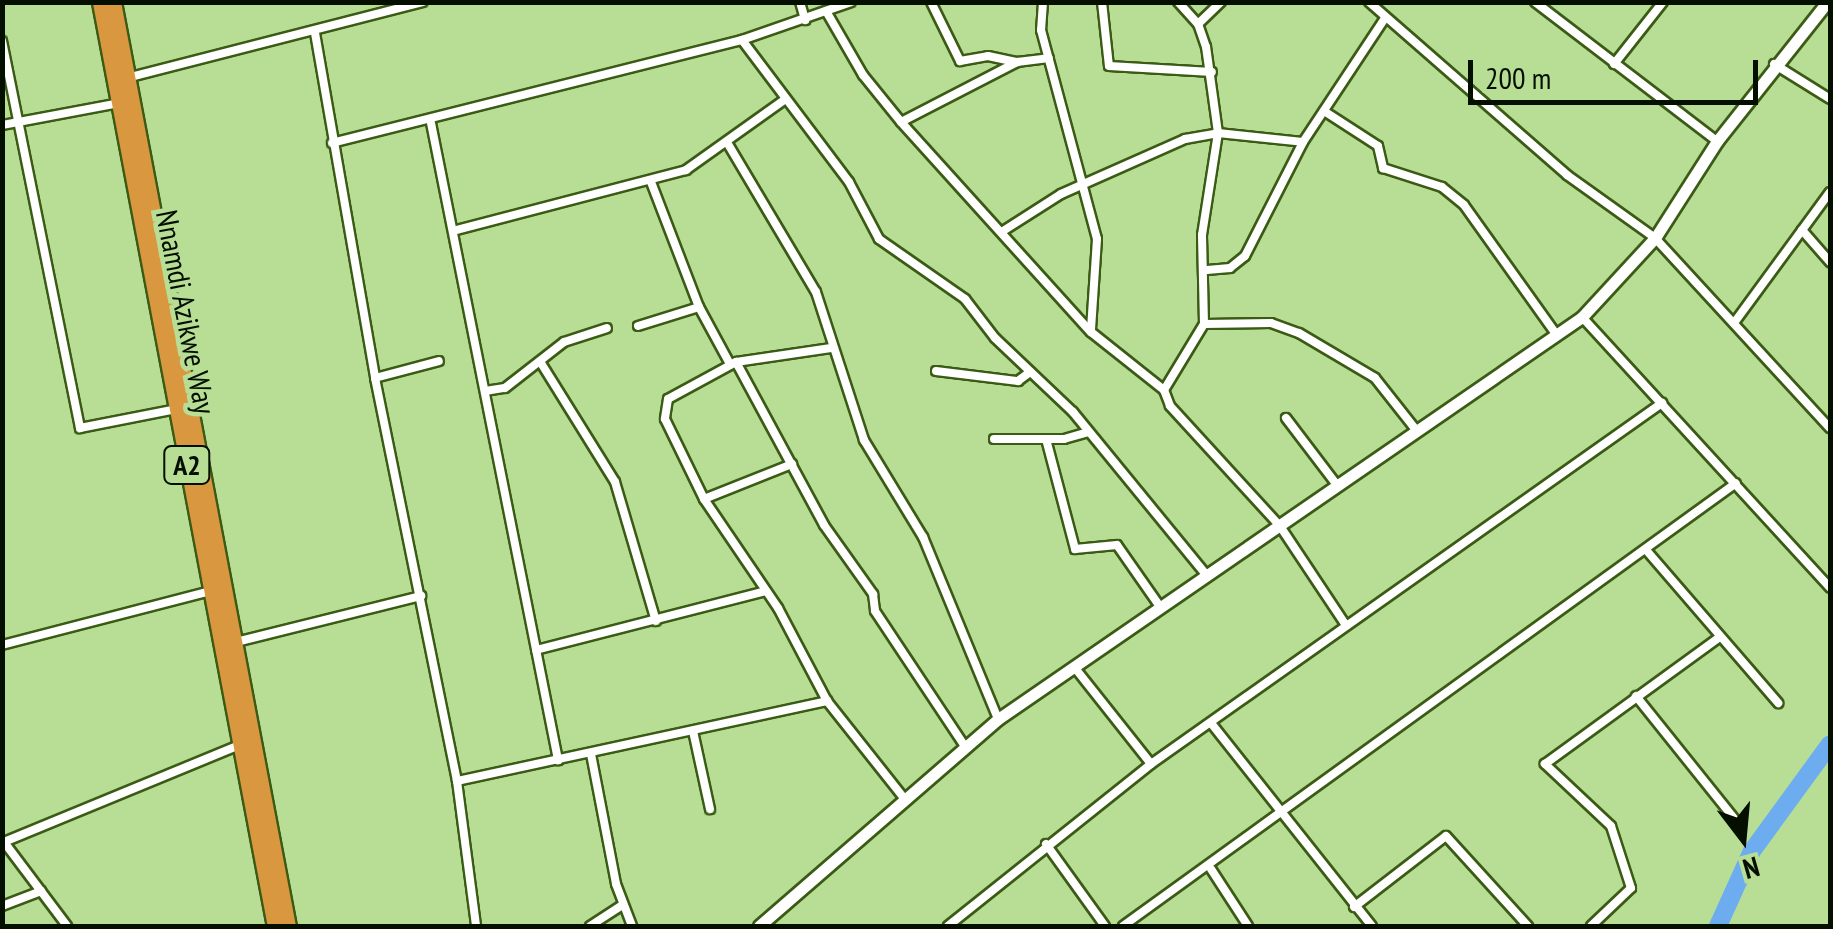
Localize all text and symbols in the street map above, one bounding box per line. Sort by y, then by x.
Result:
scale bar [1473,40,1763,102]
text: 200 m [1485,58,1551,97]
street label: Nnamdi Azikwe Way [148,206,224,418]
road number: A2 [162,442,212,488]
north arrow [1693,789,1793,889]
text: N [1739,848,1764,888]

